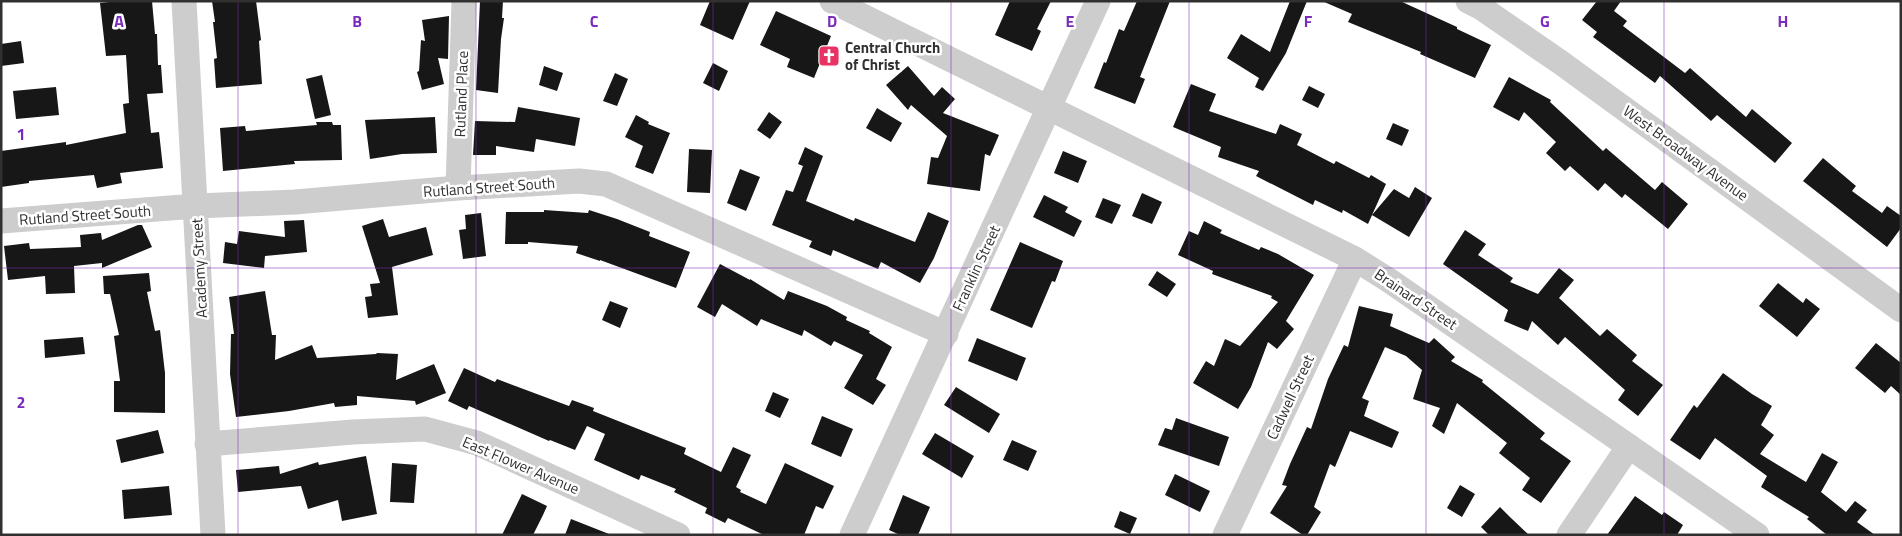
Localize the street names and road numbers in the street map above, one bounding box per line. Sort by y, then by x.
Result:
street label: Rutland Place [448,50,474,138]
street label: West Broadway Avenue [1619,100,1753,206]
street label: Rutland Street South [422,171,556,203]
street label: Rutland Street South [18,199,152,231]
street label: Academy Street [185,217,213,319]
street label: Franklin Street [946,221,1006,315]
street label: Brainard Street [1370,263,1463,336]
street label: Cadwell Street [1260,350,1320,443]
street label: East Flower Avenue [459,430,583,500]

